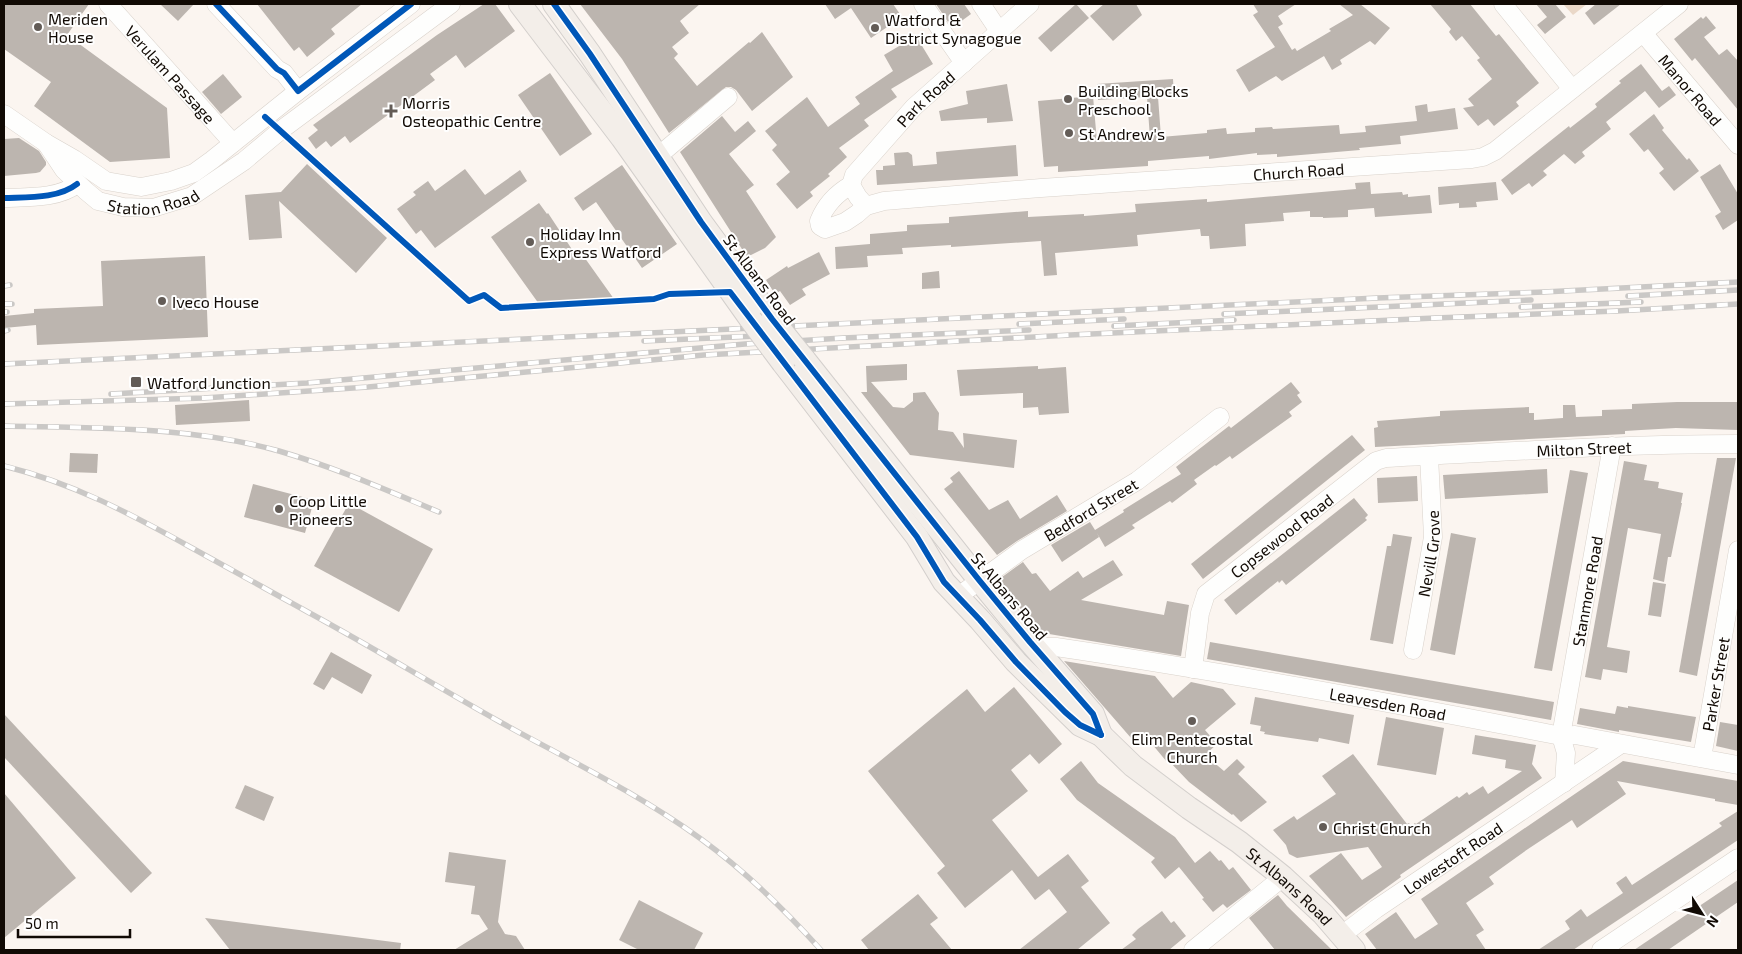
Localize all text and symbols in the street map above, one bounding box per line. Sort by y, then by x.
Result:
place label: Meriden House [48,9,108,46]
place label: Watford & District Synagogue [885,10,1022,47]
marker: Meriden House [32,21,44,33]
street label: Verulam Passage [122,21,220,127]
marker: Watford & District Synagogue [869,22,881,34]
street label: Manor Road [1655,50,1727,129]
street label: Park Road [892,66,958,130]
place label: Building Blocks Preschool [1078,81,1189,118]
place label: Morris Osteopathic Centre [402,93,541,130]
marker: Building Blocks Preschool [1062,93,1074,105]
marker: Morris Osteopathic Centre [384,104,398,118]
place label: St Andrew's [1079,124,1165,143]
marker: St Andrew's [1063,127,1075,139]
street label: Church Road [1252,158,1345,183]
street label: Station Road [106,185,203,218]
place label: Holiday Inn Express Watford [540,224,661,261]
street label: St Albans Road [720,230,800,328]
marker: Holiday Inn Express Watford [524,236,536,248]
place label: Iveco House [172,292,259,311]
marker: Iveco House [156,295,168,307]
place label: Watford Junction [147,373,271,392]
marker: Watford Junction [129,375,143,389]
street label: Milton Street [1536,436,1632,459]
street label: Bedford Street [1040,473,1141,544]
street label: Copsewood Road [1226,489,1336,581]
place label: Coop Little Pioneers [289,491,367,528]
marker: Coop Little Pioneers [273,503,285,515]
street label: Nevill Grove [1413,510,1443,598]
street label: Stanmore Road [1567,534,1606,648]
street label: St Albans Road [968,548,1052,644]
street label: Parker Street [1697,636,1732,733]
street label: Leavesden Road [1328,683,1448,723]
marker: Elim Pentecostal Church [1186,715,1198,727]
place label: Elim Pentecostal Church [1131,729,1253,766]
place label: Christ Church [1333,818,1430,837]
street label: Lowestoft Road [1399,818,1505,897]
marker: Christ Church [1317,821,1329,833]
street label: St Albans Road [1243,843,1337,928]
north arrow [1677,889,1727,939]
scale bar [18,906,130,938]
text: N [1703,913,1723,931]
text: 50 m [25,914,59,932]

